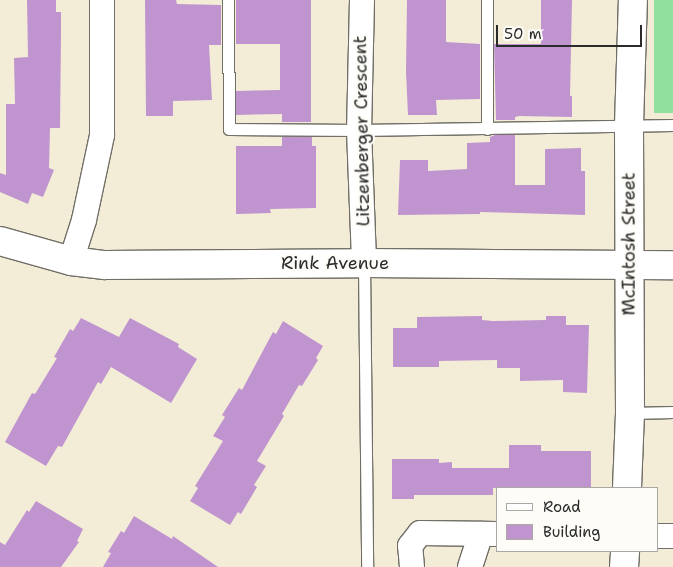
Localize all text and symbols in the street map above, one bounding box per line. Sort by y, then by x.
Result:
scale bar [498,15,644,47]
text: 50 m [504,24,542,44]
street label: Litzenberger Crescent [350,35,374,227]
street label: McIntosh Street [618,172,640,316]
street label: Rink Avenue [281,252,389,274]
legend [496,487,658,552]
text: Road [543,497,581,517]
text: Building [543,522,600,542]

